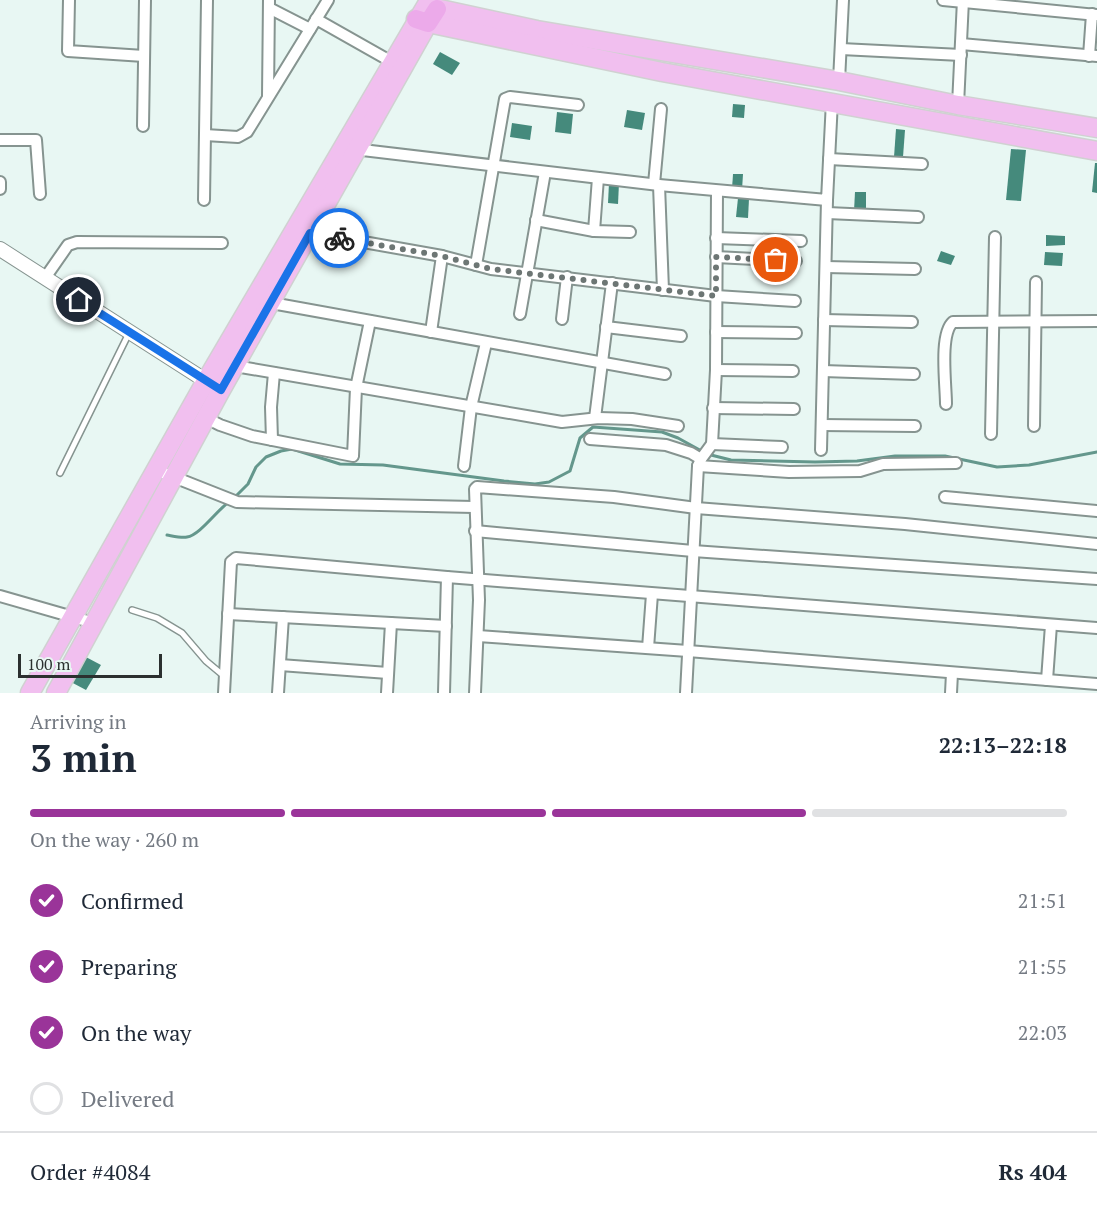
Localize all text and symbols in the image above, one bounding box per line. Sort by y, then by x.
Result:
courier [309,208,369,268]
icon: bike [323,222,356,255]
pin [750,234,801,285]
icon: bag [759,243,792,276]
pin [53,274,104,325]
icon: home [62,283,95,316]
scale bar [18,651,162,678]
text: 100 m [27,653,70,675]
text: Arriving in [30,708,126,735]
text: 22:13–22:18 [939,730,1067,759]
text: 3 min [30,731,137,783]
text: On the way · 260 m [30,826,199,853]
icon: check [30,884,63,917]
text: Confirmed [81,886,184,915]
text: 21:51 [1018,887,1067,914]
icon: check [30,950,63,983]
text: Preparing [81,952,177,981]
text: 21:55 [1018,953,1067,980]
icon: check [30,1016,63,1049]
text: On the way [81,1018,191,1047]
text: 22:03 [1018,1019,1067,1046]
text: Delivered [81,1084,174,1113]
text: Order #4084 [30,1157,150,1186]
text: Rs 404 [998,1157,1067,1186]

